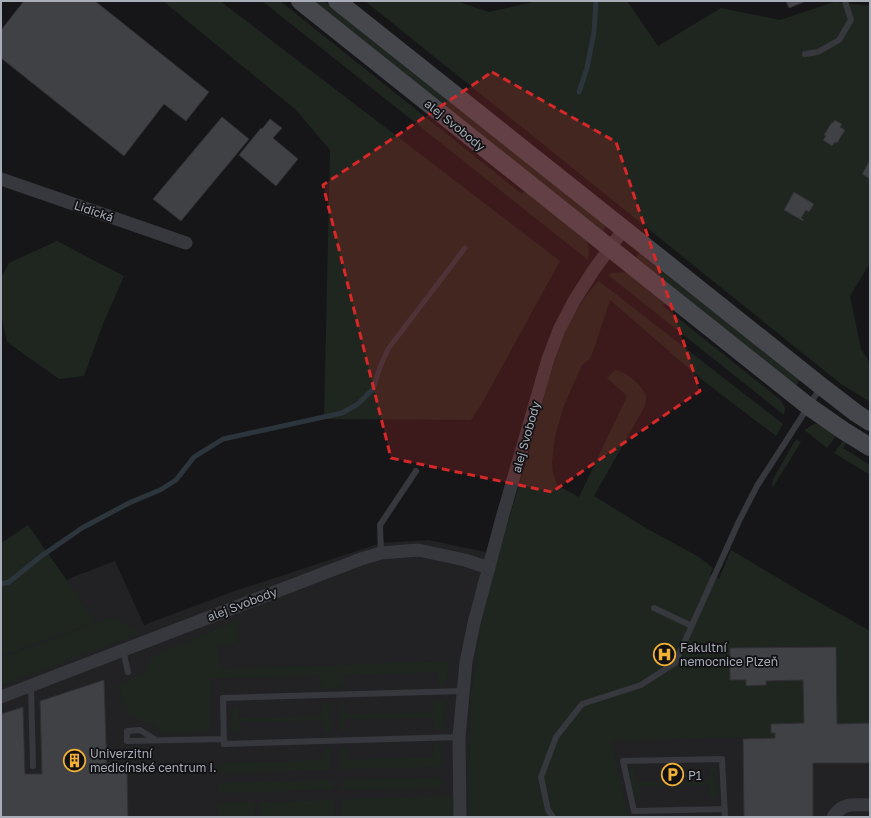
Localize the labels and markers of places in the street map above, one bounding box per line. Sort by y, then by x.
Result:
place label: Fakultní nemocnice Plzeň [680,640,778,669]
hospital icon: Fakultní nemocnice Plzeň [652,641,678,667]
place label: Univerzitní medicínské centrum I. [90,746,217,775]
building icon: Univerzitní medicínské centrum I. [61,747,87,773]
parking icon: P1 [659,762,685,788]
place label: P1 [688,768,702,783]

